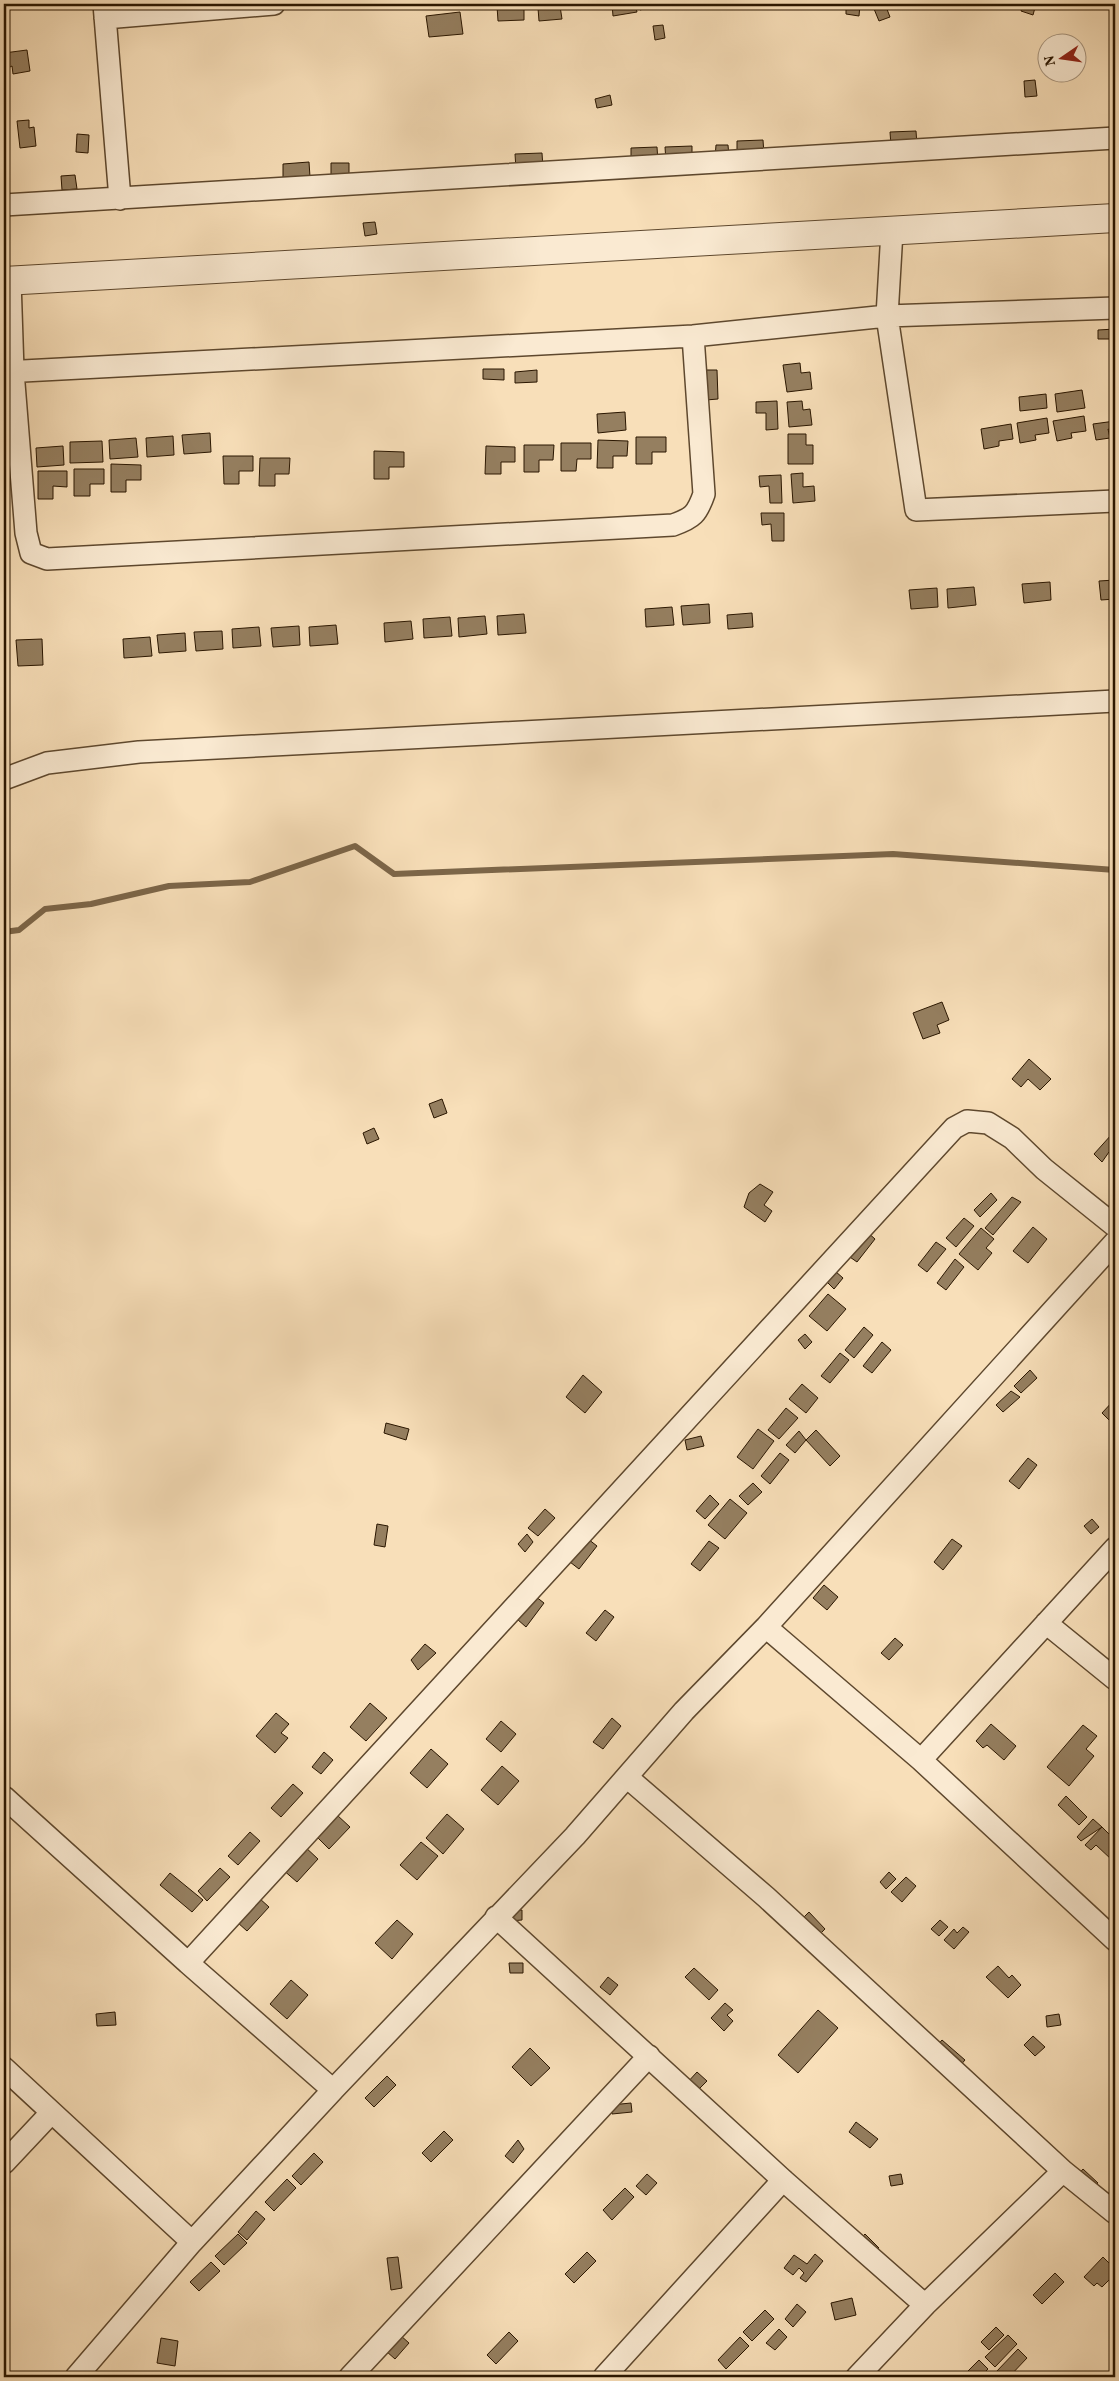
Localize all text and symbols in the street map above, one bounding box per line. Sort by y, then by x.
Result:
north arrow [1036,32,1086,82]
text: N [1040,53,1061,68]

